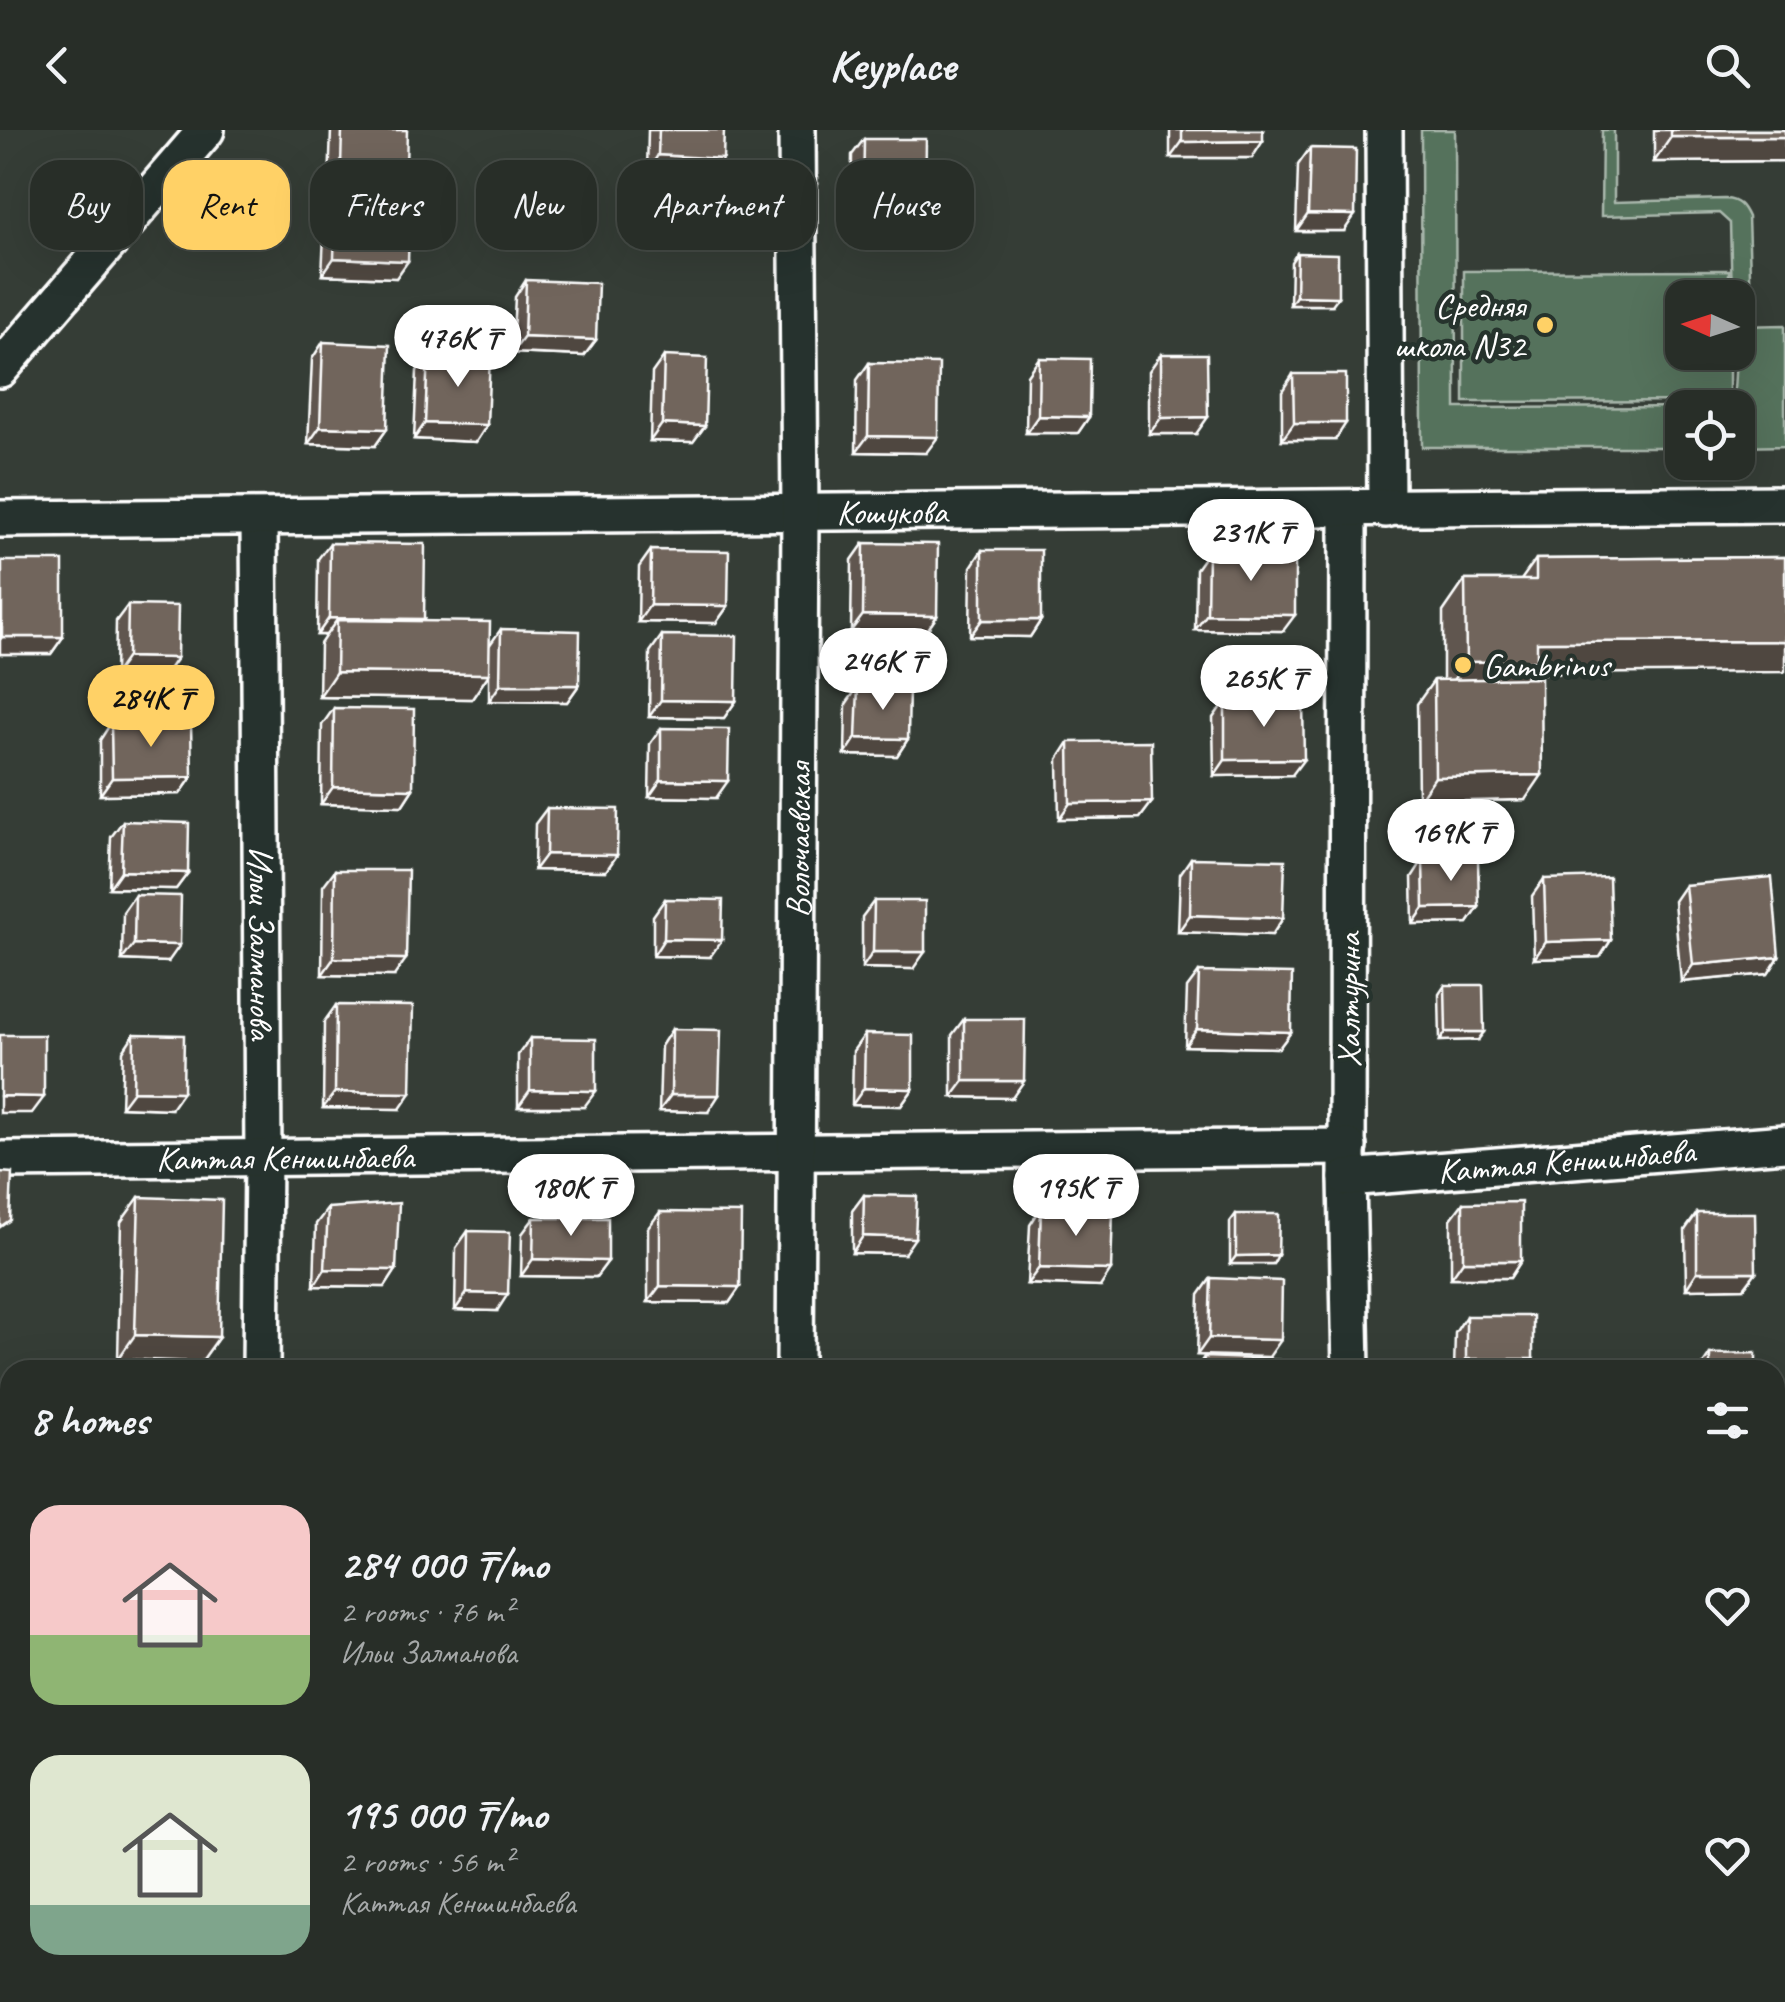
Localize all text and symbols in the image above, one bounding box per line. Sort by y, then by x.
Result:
text: Keyplace [829,37,956,94]
icon: back [30,38,85,93]
icon: search [1700,38,1755,93]
chip: Buy [30,160,143,250]
chip: Rent [163,160,290,250]
chip: Filters [310,160,456,250]
chip: New [476,160,597,250]
chip: Apartment [617,160,816,250]
chip: House [836,160,974,250]
north arrow [1665,280,1755,370]
map controls [1665,280,1755,480]
place label: Средняя школа N32 [1394,283,1528,368]
pin: 476K ₸ [377,305,539,390]
marker: Средняя школа N32 [1534,314,1556,336]
text: 476K ₸ [416,317,500,358]
button: locate [1665,390,1755,480]
street label: Кошукова [836,489,950,534]
pin: 231K ₸ [1170,499,1332,584]
text: 231K ₸ [1210,511,1292,552]
pin: 246K ₸ [802,628,964,713]
text: 246K ₸ [841,640,925,681]
place label: Gambrinus [1483,643,1613,688]
pin: 265K ₸ [1183,645,1345,730]
marker: Gambrinus [1452,654,1474,676]
text: 265K ₸ [1223,657,1305,698]
pin: 284K ₸ [70,665,232,750]
text: 284K ₸ [110,677,192,718]
street label: Волочаевская [775,759,821,918]
pin: 169K ₸ [1370,799,1532,884]
text: 169K ₸ [1409,811,1493,852]
street label: Ильи Залманова [239,846,285,1042]
street label: Халтурина [1326,930,1371,1067]
street label: Каттая Кеншинбаева [1436,1128,1699,1193]
street label: Каттая Кеншинбаева [156,1133,416,1181]
pin: 180K ₸ [490,1154,652,1239]
pin: 195K ₸ [995,1154,1157,1239]
text: 180K ₸ [530,1166,612,1207]
text: 195K ₸ [1035,1166,1117,1207]
icon: filters [1700,1393,1755,1448]
text: 8 homes [30,1394,149,1447]
text: 284 000 ₸/mo [340,1538,548,1591]
icon: home [110,1545,230,1665]
icon: heart [1700,1578,1755,1633]
text: 2 rooms · 76 m² [340,1591,513,1632]
text: Ильи Залманова [340,1632,517,1673]
text: 195 000 ₸/mo [340,1788,547,1841]
icon: home [110,1795,230,1915]
icon: heart [1700,1828,1755,1883]
text: 2 rooms · 56 m² [340,1841,513,1882]
text: Каттая Кеншинбаева [340,1882,576,1923]

